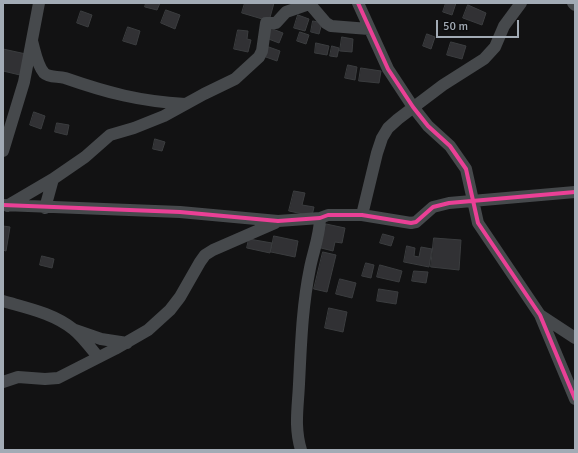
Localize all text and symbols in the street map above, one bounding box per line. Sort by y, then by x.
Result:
scale bar [438,12,521,38]
text: 50 m [443,19,468,34]

